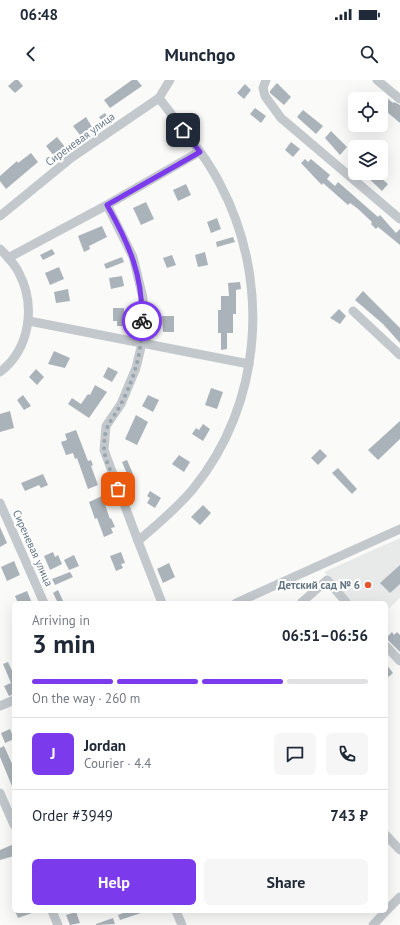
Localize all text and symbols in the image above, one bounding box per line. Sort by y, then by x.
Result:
text: 06:48 [20,5,58,24]
icon: back [20,43,42,65]
text: Munchgo [165,43,235,66]
icon: search [358,43,380,65]
map controls [348,92,388,180]
button: locate [348,92,388,132]
street label: Сиреневая улица [43,109,117,169]
pin [166,113,200,147]
icon: home [172,119,194,141]
button: layers [348,140,388,180]
courier [122,301,162,341]
icon: bike [131,310,153,332]
pin [101,472,135,506]
icon: bag [107,478,129,500]
street label: Сиреневая улица [10,507,56,589]
place label: Детский сад № 6 [278,578,360,592]
marker: Детский сад № 6 [363,580,373,590]
text: Arriving in [32,612,90,629]
text: 06:51–06:56 [282,626,368,645]
text: 3 min [32,627,95,660]
text: On the way · 260 m [32,690,140,707]
button: chat [274,733,316,775]
button: phone [326,733,368,775]
text: Jordan [84,736,126,755]
text: J [50,744,56,763]
text: Courier · 4.4 [84,755,151,772]
text: Order #3949 [32,806,113,825]
text: 743 ₽ [330,806,368,825]
button: Help [32,859,196,905]
button: Share [204,859,368,905]

